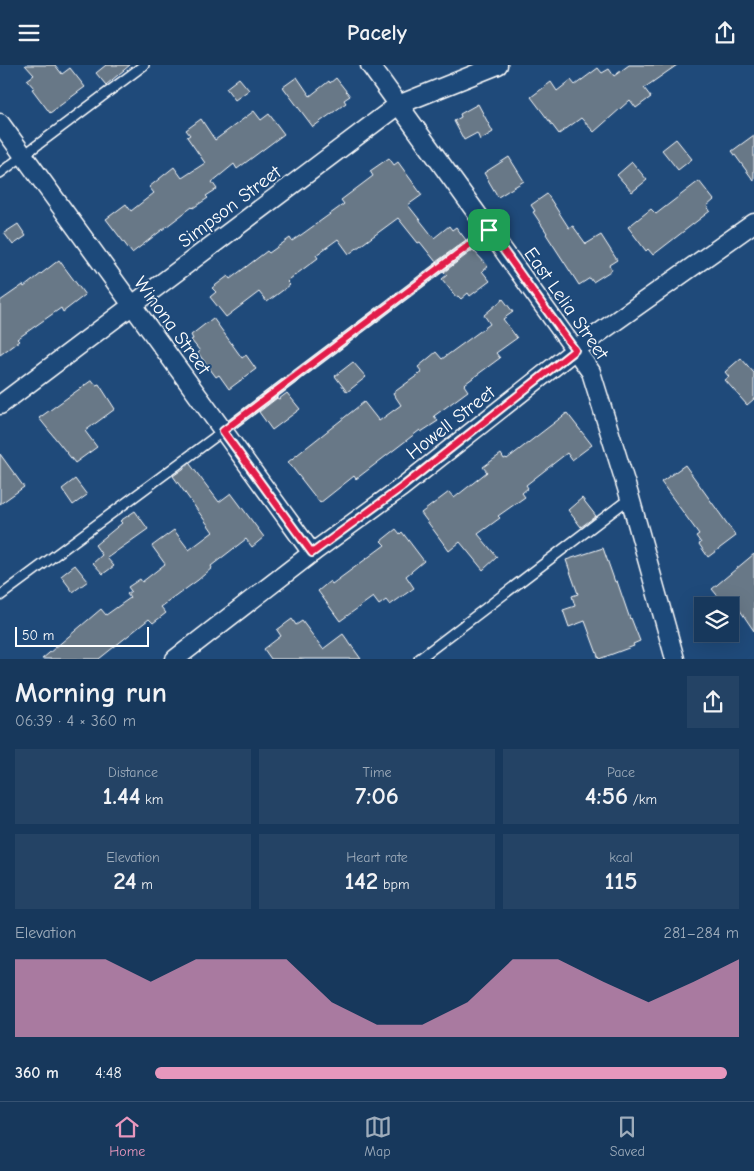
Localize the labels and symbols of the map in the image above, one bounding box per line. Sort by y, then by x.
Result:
street label: Simpson Street [174,161,286,253]
pin [468,209,510,251]
street label: East Lelia Street [519,243,613,364]
street label: Winona Street [129,272,215,379]
street label: Howell Street [402,381,500,464]
scale bar [15,623,149,647]

